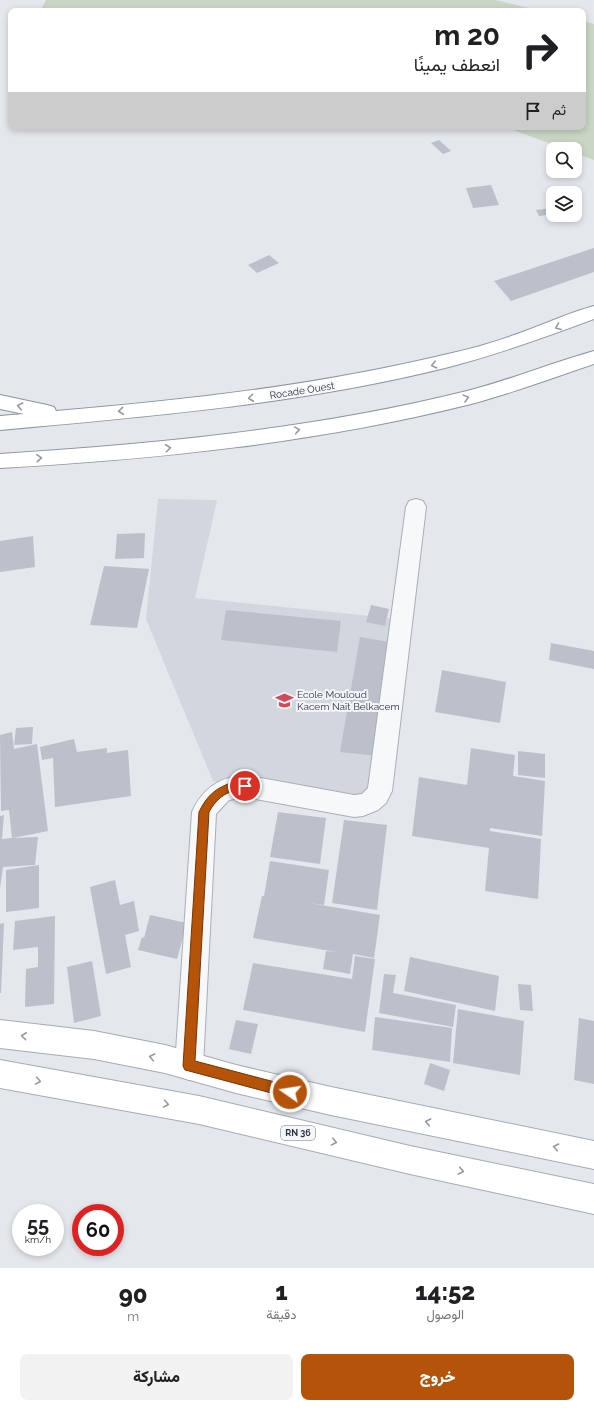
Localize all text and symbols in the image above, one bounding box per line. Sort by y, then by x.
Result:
text: 20 m [434,19,500,52]
icon: right [514,24,566,76]
text: انعطف يمينًا [414,54,500,75]
icon: arrive [522,100,544,122]
text: ثم [552,101,566,119]
map controls [546,142,582,222]
button: search [546,142,582,178]
button: layers [546,186,582,222]
one-way arrow [554,322,561,330]
one-way arrow [430,360,437,368]
street label: Rocade Ouest [269,380,336,401]
one-way arrow [248,393,254,402]
one-way arrow [462,394,469,403]
one-way arrow [17,403,23,411]
one-way arrow [118,407,124,416]
one-way arrow [294,427,300,435]
one-way arrow [165,444,171,453]
one-way arrow [36,454,42,463]
place label: Ecole Mouloud Kacem Naït Belkacem [297,689,400,712]
school or university icon: Ecole Mouloud Kacem Naït Belkacem [274,690,294,710]
pin [228,769,262,803]
icon: arrive [234,775,256,797]
one-way arrow [21,1032,27,1041]
one-way arrow [149,1053,155,1061]
position arrow [269,1071,311,1113]
one-way arrow [35,1076,41,1084]
one-way arrow [163,1099,169,1108]
one-way arrow [425,1119,431,1127]
road number: RN 36 [281,1126,315,1140]
one-way arrow [331,1137,337,1145]
one-way arrow [553,1143,559,1151]
one-way arrow [458,1166,464,1174]
speed limit sign: 60 [72,1204,124,1256]
text: 55 [27,1213,49,1237]
text: km/h [25,1234,51,1245]
text: 1 [275,1277,288,1306]
text: 14:52 [415,1277,475,1306]
text: 90 [119,1280,148,1309]
text: دقيقة [266,1307,296,1322]
text: الوصول [426,1307,464,1322]
text: m [127,1309,139,1324]
button: مشاركة [20,1354,293,1400]
button: خروج [301,1354,574,1400]

